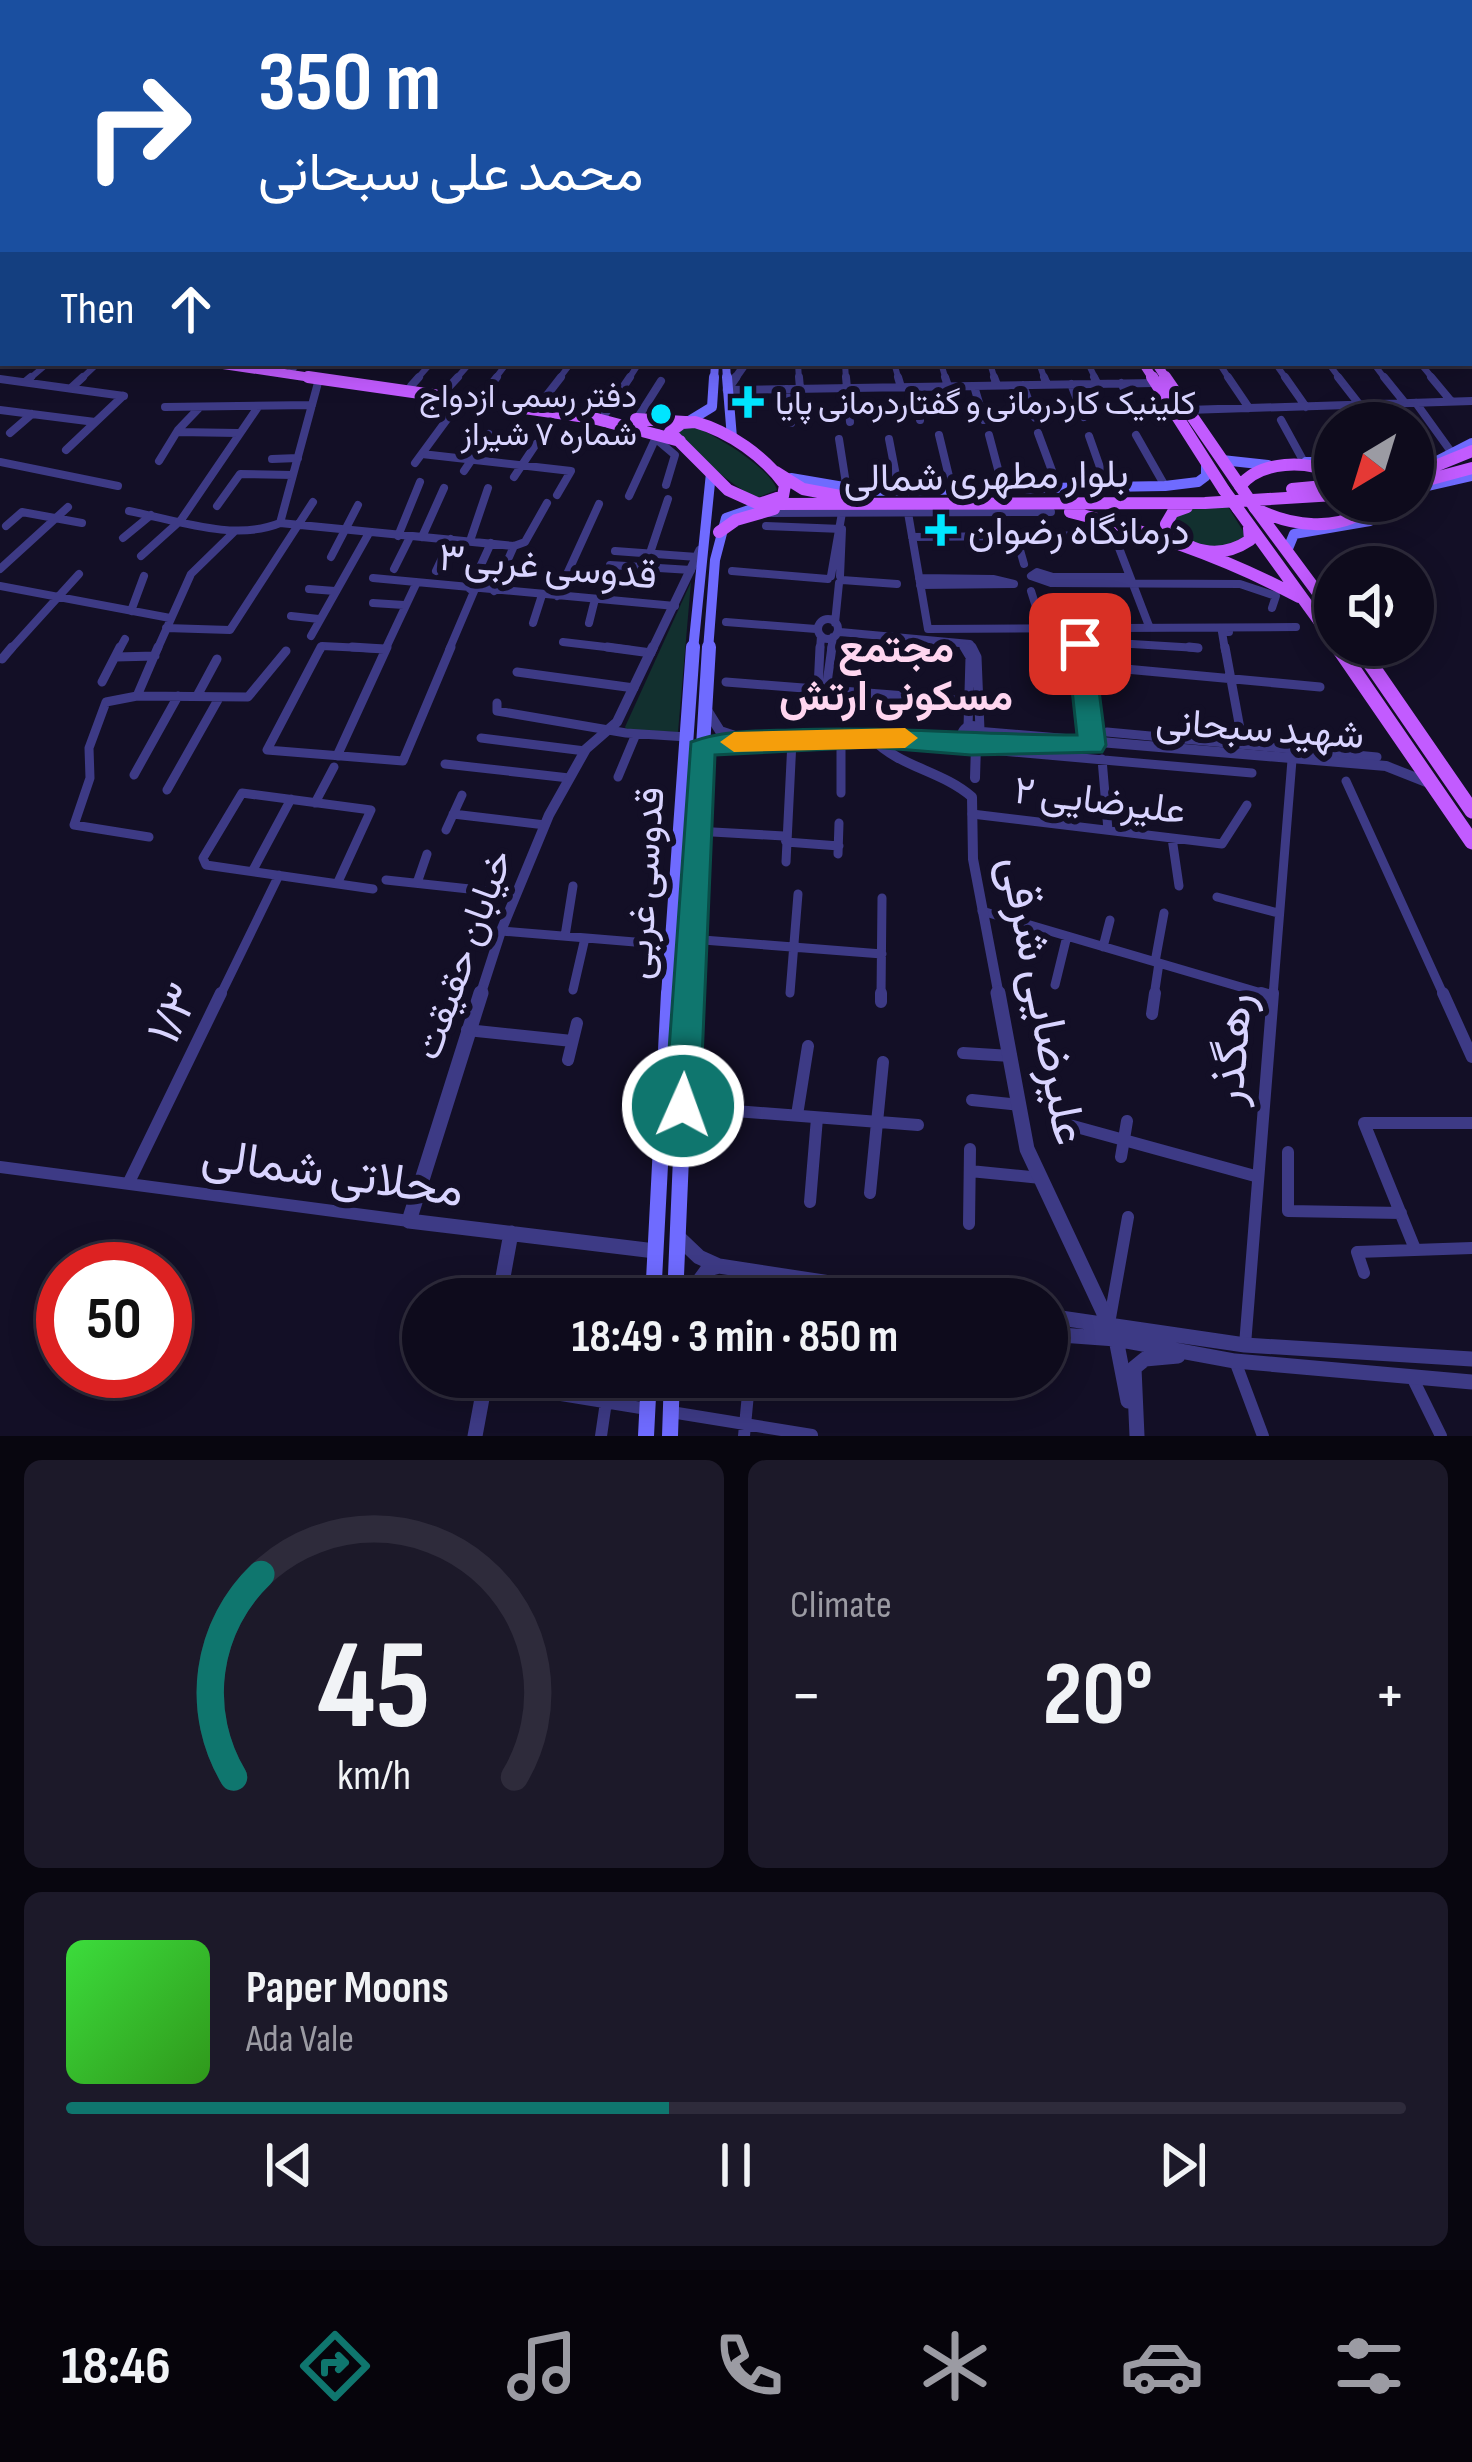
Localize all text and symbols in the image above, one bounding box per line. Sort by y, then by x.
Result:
text: 350 m [258,33,441,134]
icon: right [60,48,216,204]
text: محمد علی سبحانی [258,141,644,206]
icon: ahead [158,276,224,342]
text: Then [60,282,134,337]
place label: دفتر رسمی ازدواج شماره ۷ شیراز [419,377,637,455]
place label: کلینیک کاردرمانی و گفتاردرمانی پایا [775,384,1196,425]
marker: کلینیک کاردرمانی و گفتاردرمانی پایا [732,386,764,418]
marker: دفتر رسمی ازدواج شماره ۷ شیراز [648,401,674,427]
north arrow [1314,402,1434,522]
map controls [1314,402,1434,666]
street label: بلوار مطهری شمالی [843,452,1129,503]
place label: درمانگاه رضوان [968,509,1189,556]
marker: درمانگاه رضوان [925,514,957,546]
street label: قدوسی غربی۳ [437,535,659,600]
button: sound [1314,546,1434,666]
pin [1029,593,1131,695]
icon: arrive [1047,611,1113,677]
district label: مجتمع مسکونی ارتش [779,624,1013,723]
street label: شهید سبحانی [1154,699,1366,760]
street label: ۲ علیرضایی [1011,768,1188,835]
street label: قدوسی غربی [615,785,676,981]
street label: خیابان حقیقت [405,843,524,1066]
street label: علیرضایی شرقی [987,851,1099,1150]
street label: ۱/۳ [136,975,213,1053]
street label: رهگذر [1199,991,1266,1109]
position arrow [620,1043,746,1169]
street label: محلاتی شمالی [198,1127,467,1220]
speed limit sign: 50 [36,1242,192,1398]
text: 18:49 · 3 min · 850 m [572,1310,898,1365]
text: Climate [790,1582,892,1629]
text: 45 [317,1614,430,1763]
text: 20° [1043,1642,1153,1750]
text: − [790,1657,822,1736]
text: + [1374,1657,1406,1736]
text: km/h [337,1750,411,1802]
text: Paper Moons [246,1961,449,2016]
text: Ada Vale [246,2016,354,2063]
icon: previous [256,2132,322,2198]
icon: pause [703,2132,769,2198]
icon: next [1150,2132,1216,2198]
icon: directions [293,2324,377,2408]
icon: music [500,2324,584,2408]
icon: phone [707,2324,791,2408]
icon: climate [913,2324,997,2408]
icon: car [1120,2324,1204,2408]
icon: filters [1327,2324,1411,2408]
text: 18:46 [61,2334,171,2399]

